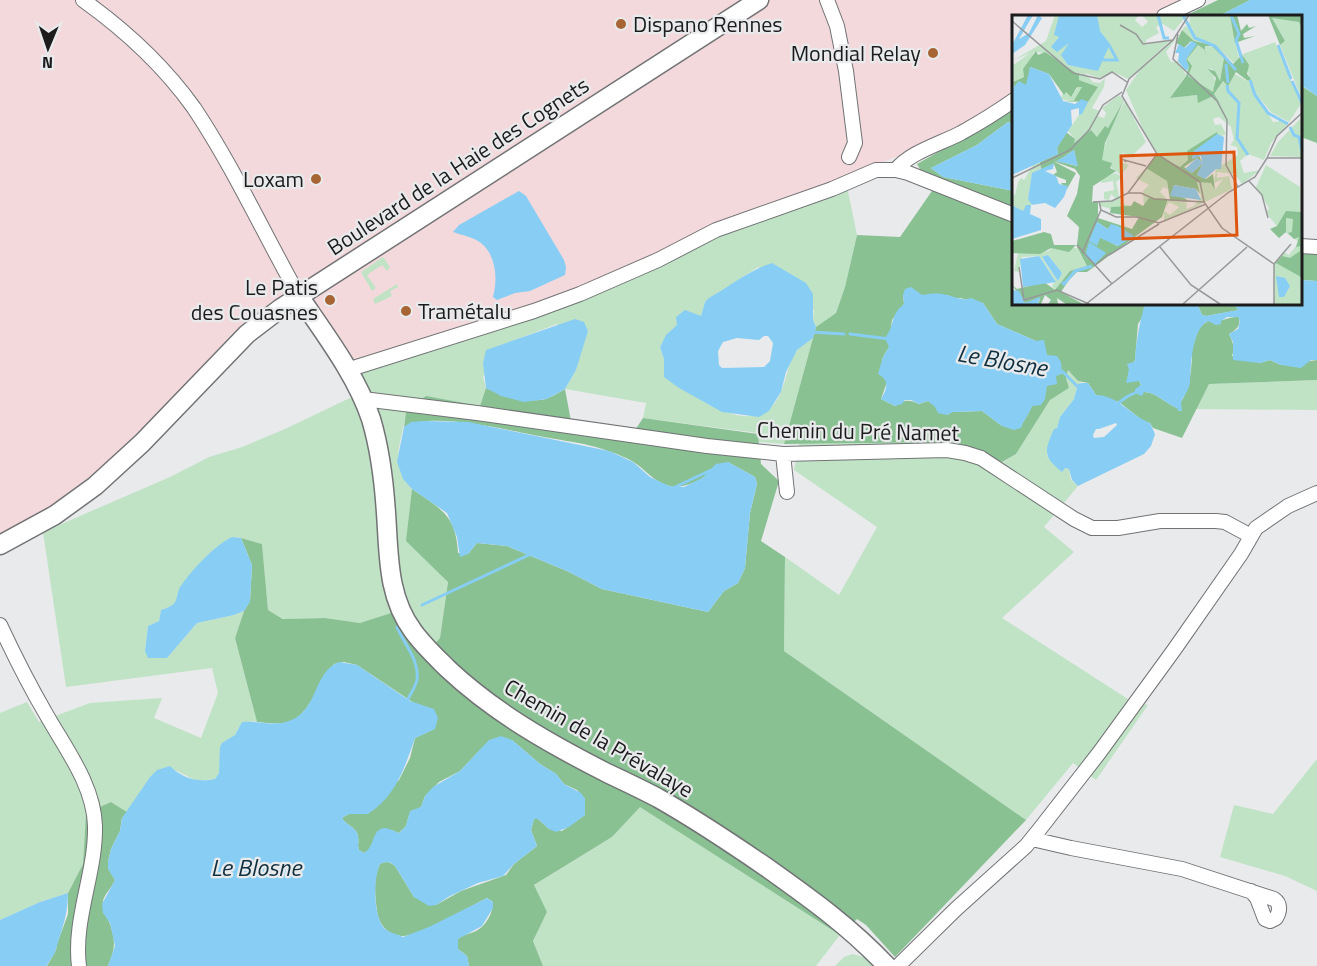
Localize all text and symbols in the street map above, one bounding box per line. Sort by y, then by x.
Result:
place label: Dispano Rennes [633,7,783,41]
inset map [1012,15,1302,304]
marker: Dispano Rennes [614,17,628,31]
north arrow [18,18,78,78]
place label: Mondial Relay [791,36,921,70]
marker: Mondial Relay [926,46,940,60]
text: N [42,51,53,75]
street label: Boulevard de la Haie des Cognets [320,68,596,264]
place label: Loxam [243,162,304,196]
marker: Loxam [309,172,323,186]
place label: Le Patis des Couasnes [191,270,318,329]
marker: Le Patis des Couasnes [323,293,337,307]
place label: Tramétalu [418,294,511,328]
marker: Tramétalu [399,304,413,318]
water label: Le Blosne [954,334,1052,386]
street label: Chemin du Pré Namet [757,412,960,450]
street label: Chemin de la Prévalaye [498,670,700,806]
water label: Le Blosne [211,849,303,885]

